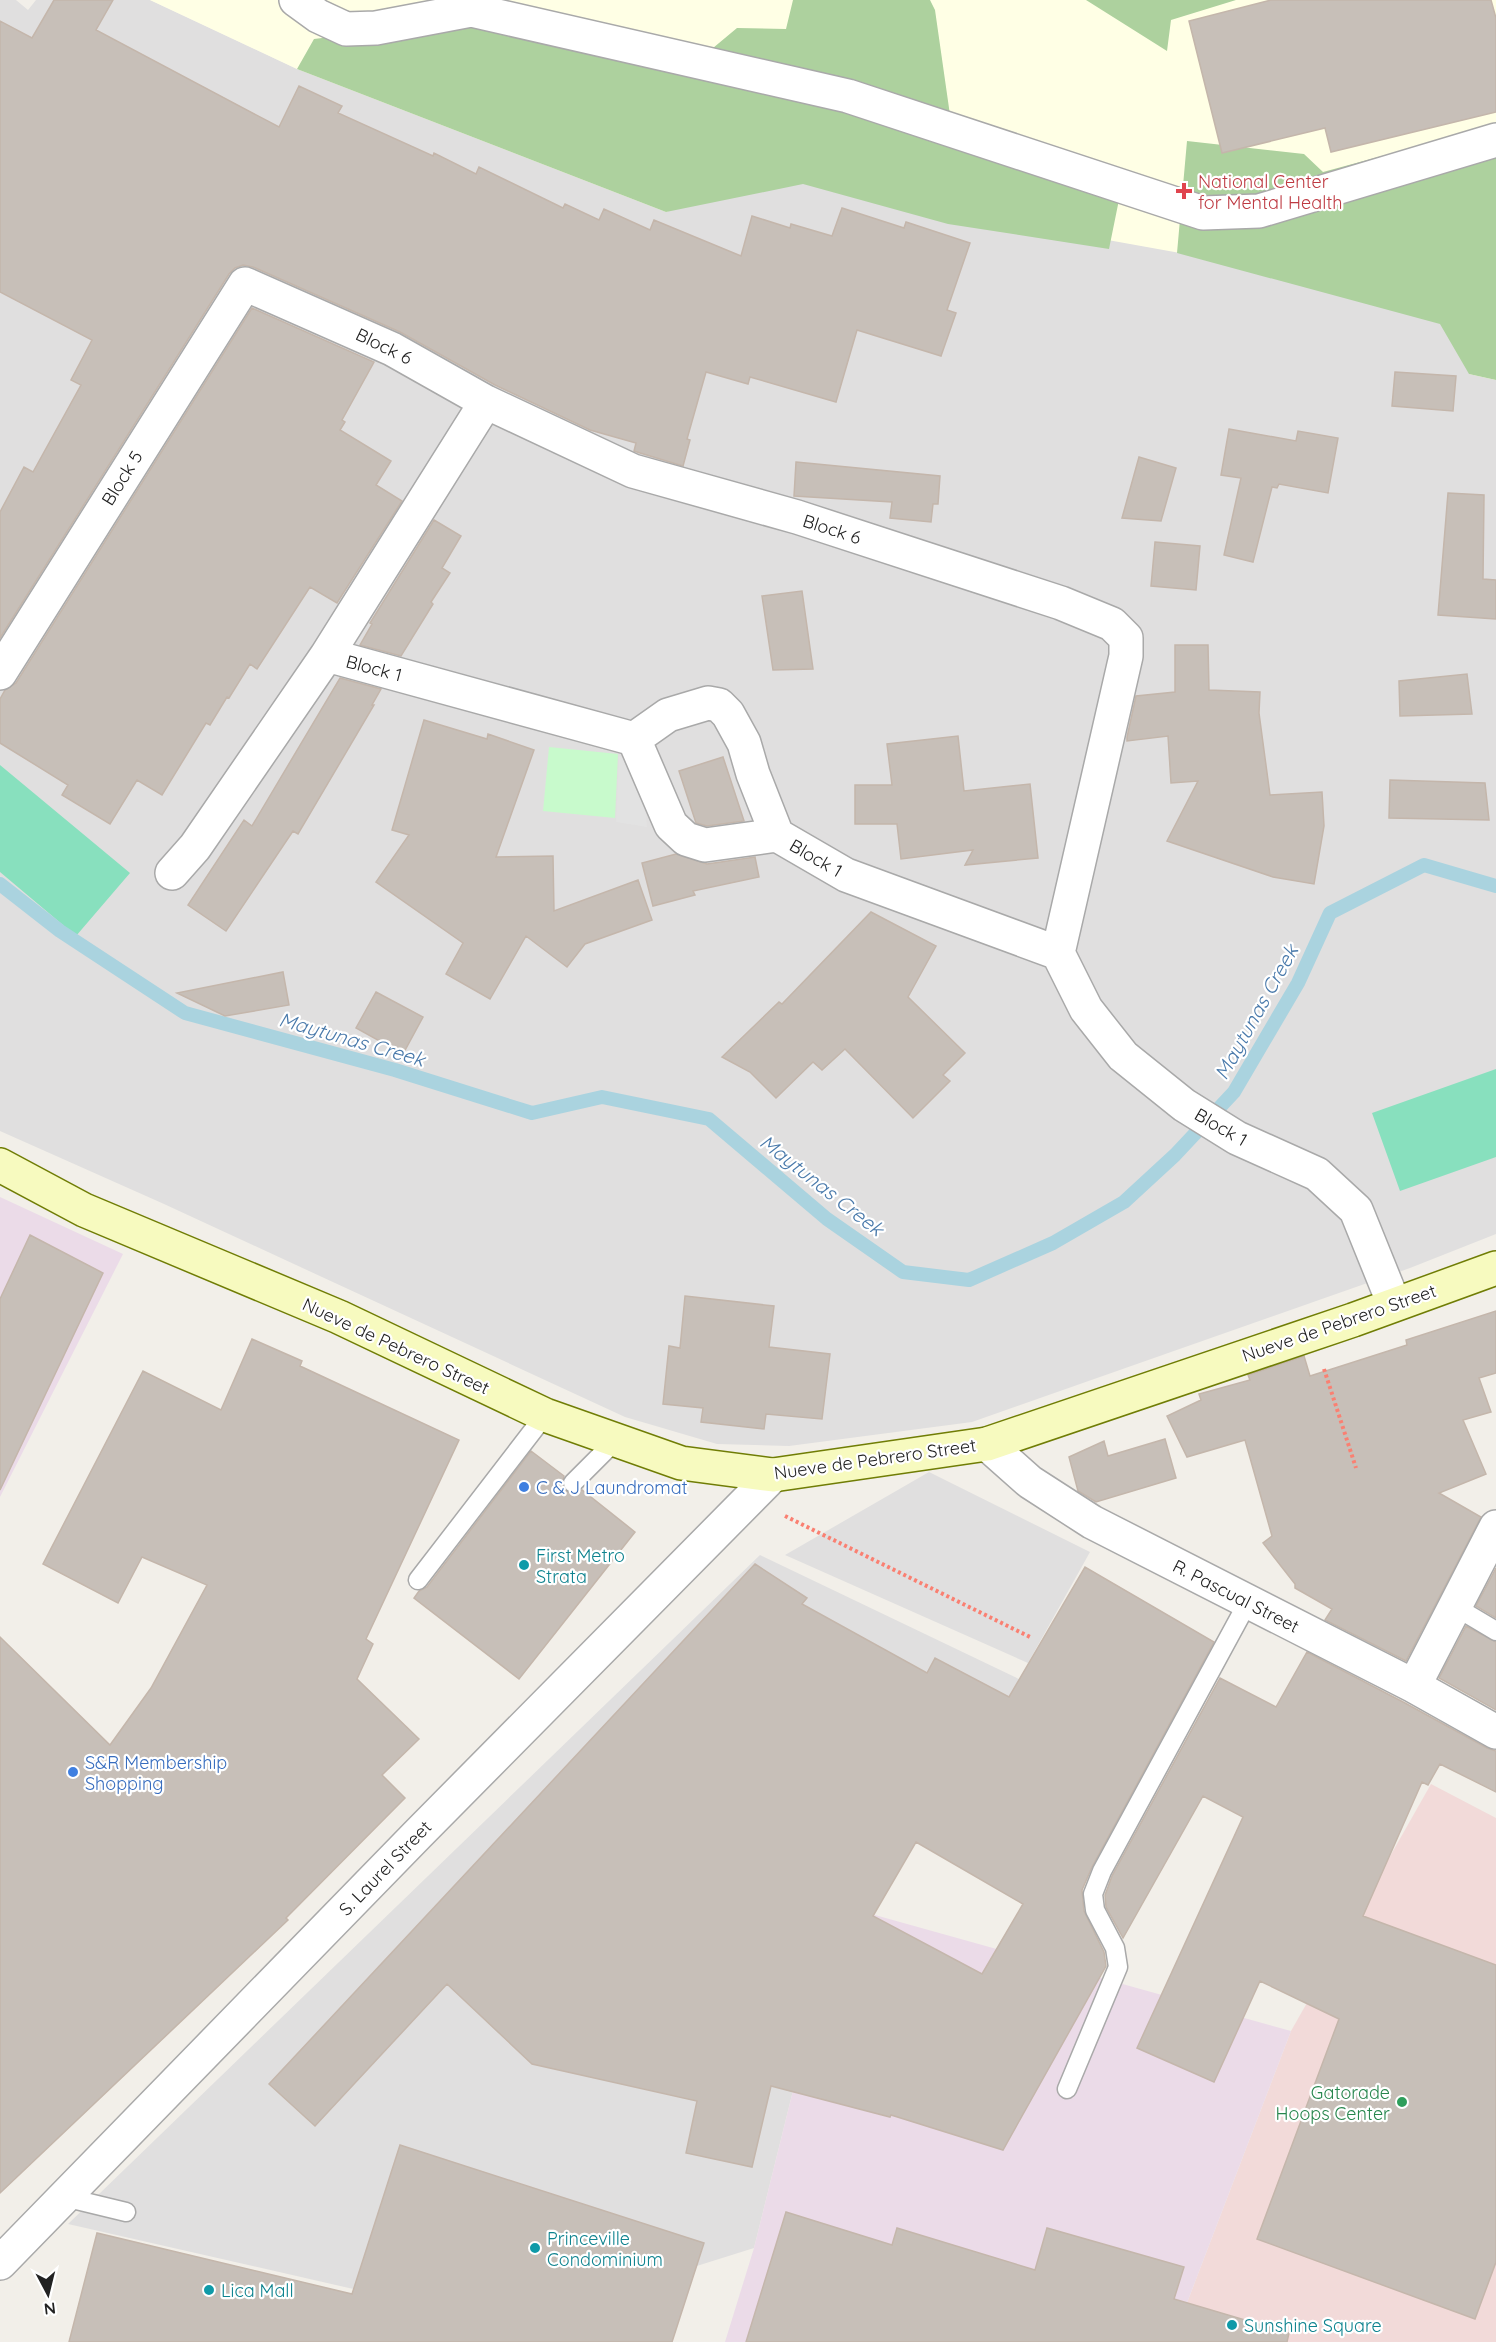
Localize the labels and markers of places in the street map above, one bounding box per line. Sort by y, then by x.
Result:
place label: National Center for Mental Health [1198,170,1343,214]
marker: National Center for Mental Health [1175,182,1193,200]
place label: C & J Laundromat [536,1476,688,1499]
marker: C & J Laundromat [517,1480,531,1494]
place label: First Metro Strata [536,1544,625,1588]
marker: First Metro Strata [517,1558,531,1572]
place label: S&R Membership Shopping [85,1751,227,1795]
marker: S&R Membership Shopping [66,1765,80,1779]
place label: Gatorade Hoops Center [1276,2081,1390,2125]
marker: Gatorade Hoops Center [1395,2095,1409,2109]
place label: Princeville Condominium [547,2227,663,2271]
marker: Princeville Condominium [528,2241,542,2255]
place label: Lica Mall [221,2279,294,2302]
marker: Lica Mall [202,2283,216,2297]
place label: Sunshine Square [1244,2314,1382,2337]
marker: Sunshine Square [1225,2318,1239,2332]

